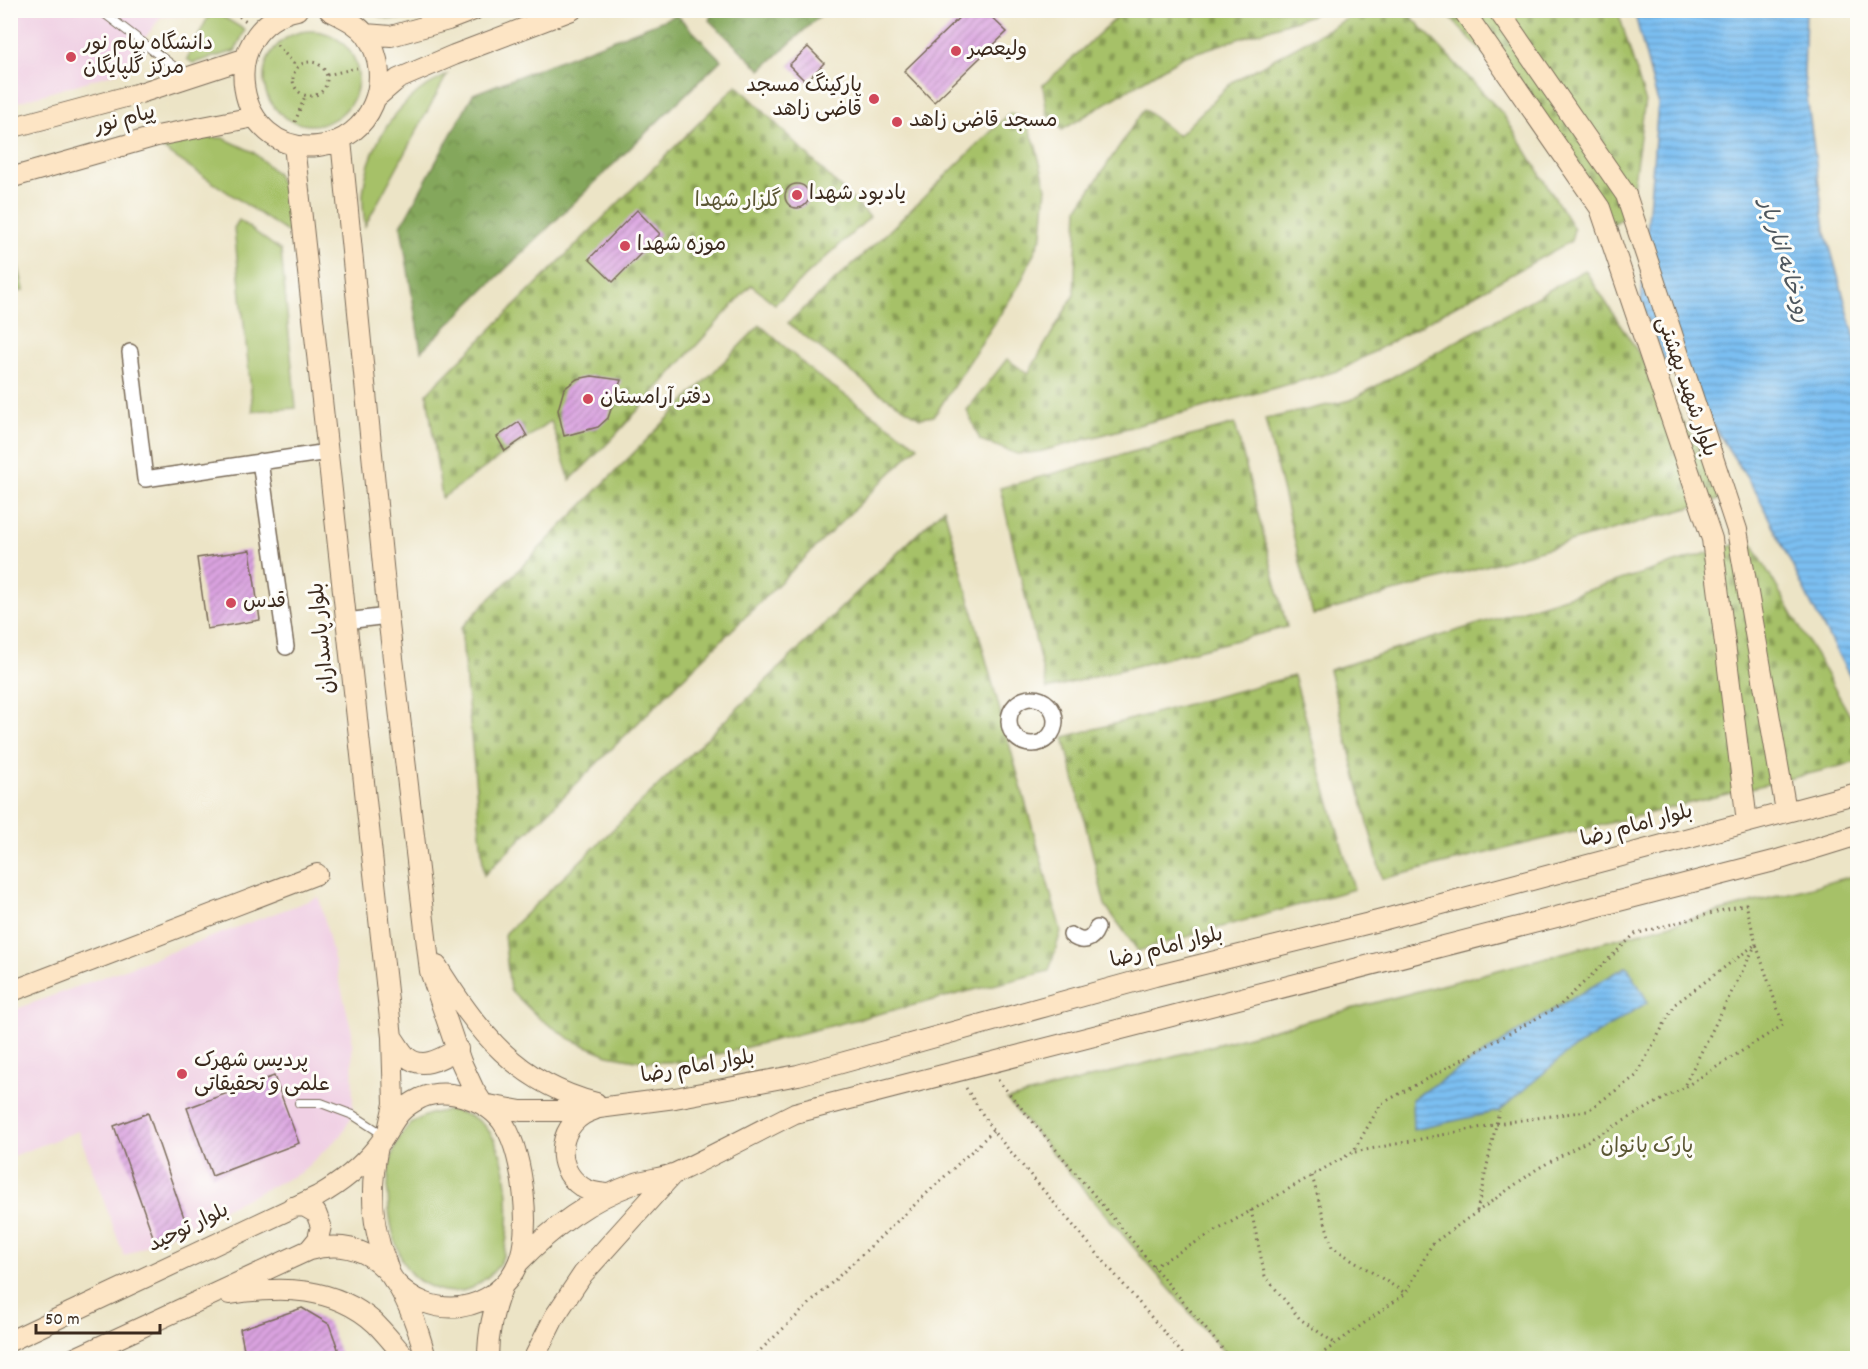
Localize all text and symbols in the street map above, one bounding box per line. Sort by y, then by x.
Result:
place label: دانشگاه پیام نور مرکز گلپایگان [82,30,213,84]
place label: ولیعصر [966,36,1027,66]
marker: ولیعصر [949,44,963,58]
marker: دانشگاه پیام نور مرکز گلپایگان [64,50,78,64]
place label: پارکینگ مسجد قاضی زاهد [746,72,862,126]
marker: پارکینگ مسجد قاضی زاهد [867,92,881,106]
street label: پیام نور [90,98,159,144]
place label: مسجد قاضی زاهد [909,107,1058,137]
marker: مسجد قاضی زاهد [890,115,904,129]
place label: یادبود شهدا [809,180,906,210]
park label: گلزار شهدا [695,187,781,217]
marker: یادبود شهدا [790,188,804,202]
water label: رودخانه انار بار [1749,193,1816,327]
place label: موزه شهدا [637,231,726,261]
marker: موزه شهدا [618,239,632,253]
street label: بلوار شهید بهشتی [1647,313,1723,461]
place label: دفتر آرامستان [600,384,711,414]
marker: دفتر آرامستان [581,392,595,406]
street label: بلوار پاسداران [303,581,345,695]
place label: قدس [243,588,286,618]
marker: قدس [224,596,238,610]
street label: بلوار امام رضا [1577,798,1697,856]
street label: بلوار امام رضا [1107,921,1227,977]
street label: بلوار امام رضا [639,1043,757,1093]
place label: پردیس شهرک علمی و تحقیقاتی [194,1047,330,1101]
marker: پردیس شهرک علمی و تحقیقاتی [175,1067,189,1081]
park label: پارک بانوان [1601,1133,1693,1163]
street label: بلوار توحید [143,1197,235,1261]
scale bar [36,1297,160,1335]
text: 50 m [45,1308,80,1333]

